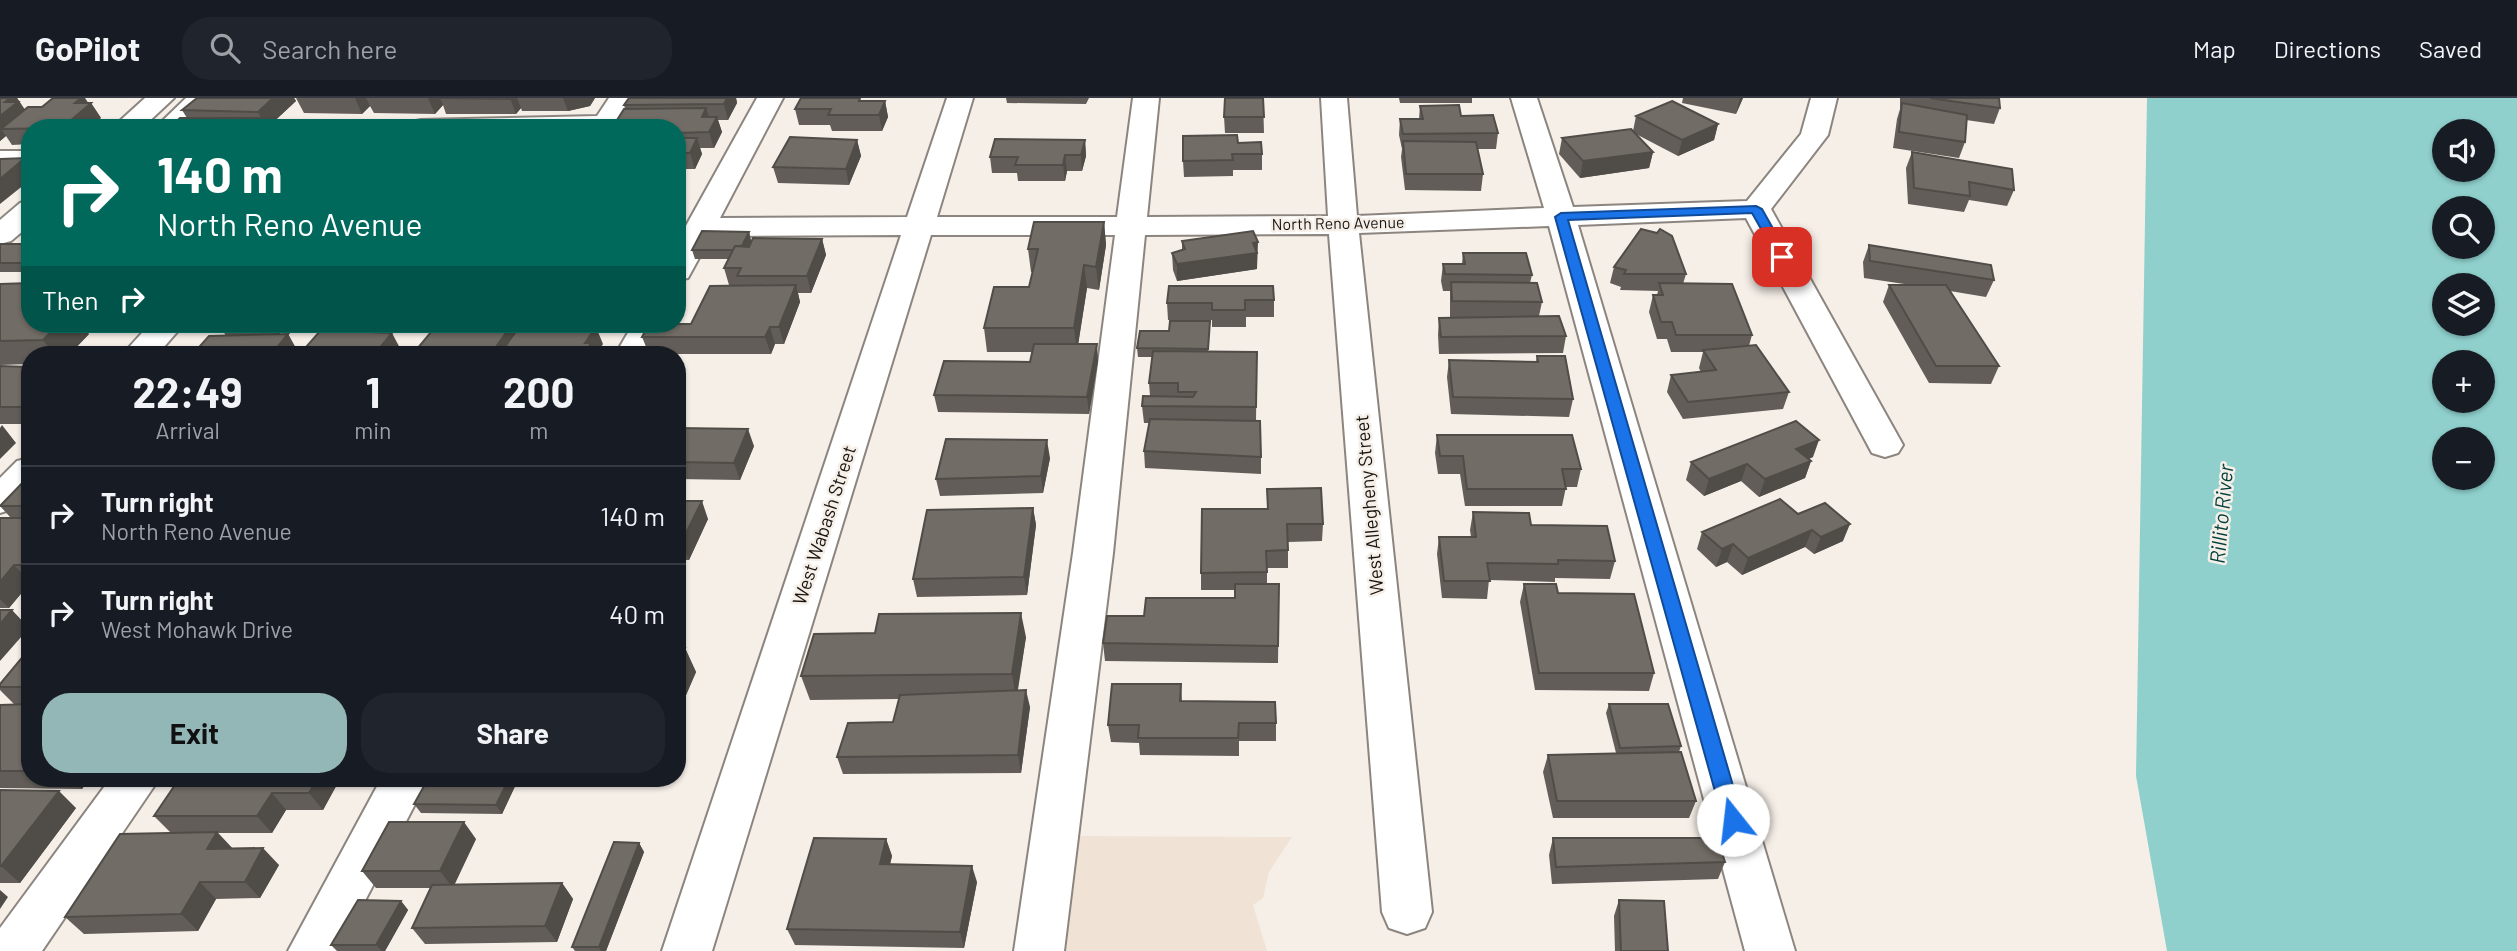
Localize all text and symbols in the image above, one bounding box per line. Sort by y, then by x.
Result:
search box [182,17,672,80]
text: GoPilot [35,28,140,68]
icon: search [206,29,244,67]
text: Search here [262,33,397,64]
text: Map [2193,34,2236,63]
text: Directions [2274,34,2381,63]
text: Saved [2419,34,2482,63]
map controls [2432,119,2495,490]
button: sound [2432,119,2495,182]
text: 140 m [157,144,283,203]
icon: right [42,147,133,238]
button: search [2432,196,2495,259]
text: North Reno Avenue [157,204,423,242]
street label: North Reno Avenue [1271,212,1405,233]
pin [1752,227,1812,287]
icon: arrive [1763,238,1801,276]
button: layers [2432,273,2495,336]
icon: right [113,280,151,318]
text: Then [42,284,99,315]
button: + [2432,350,2495,413]
text: 22:49 [133,366,243,416]
text: 1 [365,366,380,416]
text: 200 [503,366,574,416]
street label: West Allegheny Street [1349,414,1388,596]
text: Arrival [155,416,220,444]
text: min [354,416,391,444]
text: m [529,416,548,444]
button: − [2432,427,2495,490]
street label: West Wabash Street [787,442,860,607]
water label: Rillito River [2204,462,2237,565]
text: Turn right [101,486,214,517]
icon: right [42,496,80,534]
text: 140 m [600,500,665,531]
text: North Reno Avenue [101,517,292,545]
text: Turn right [101,584,214,615]
icon: right [42,594,80,632]
text: 40 m [609,598,665,629]
text: West Mohawk Drive [101,615,293,643]
button: Exit [42,693,347,773]
button: Share [361,693,665,773]
position arrow [1696,783,1770,857]

